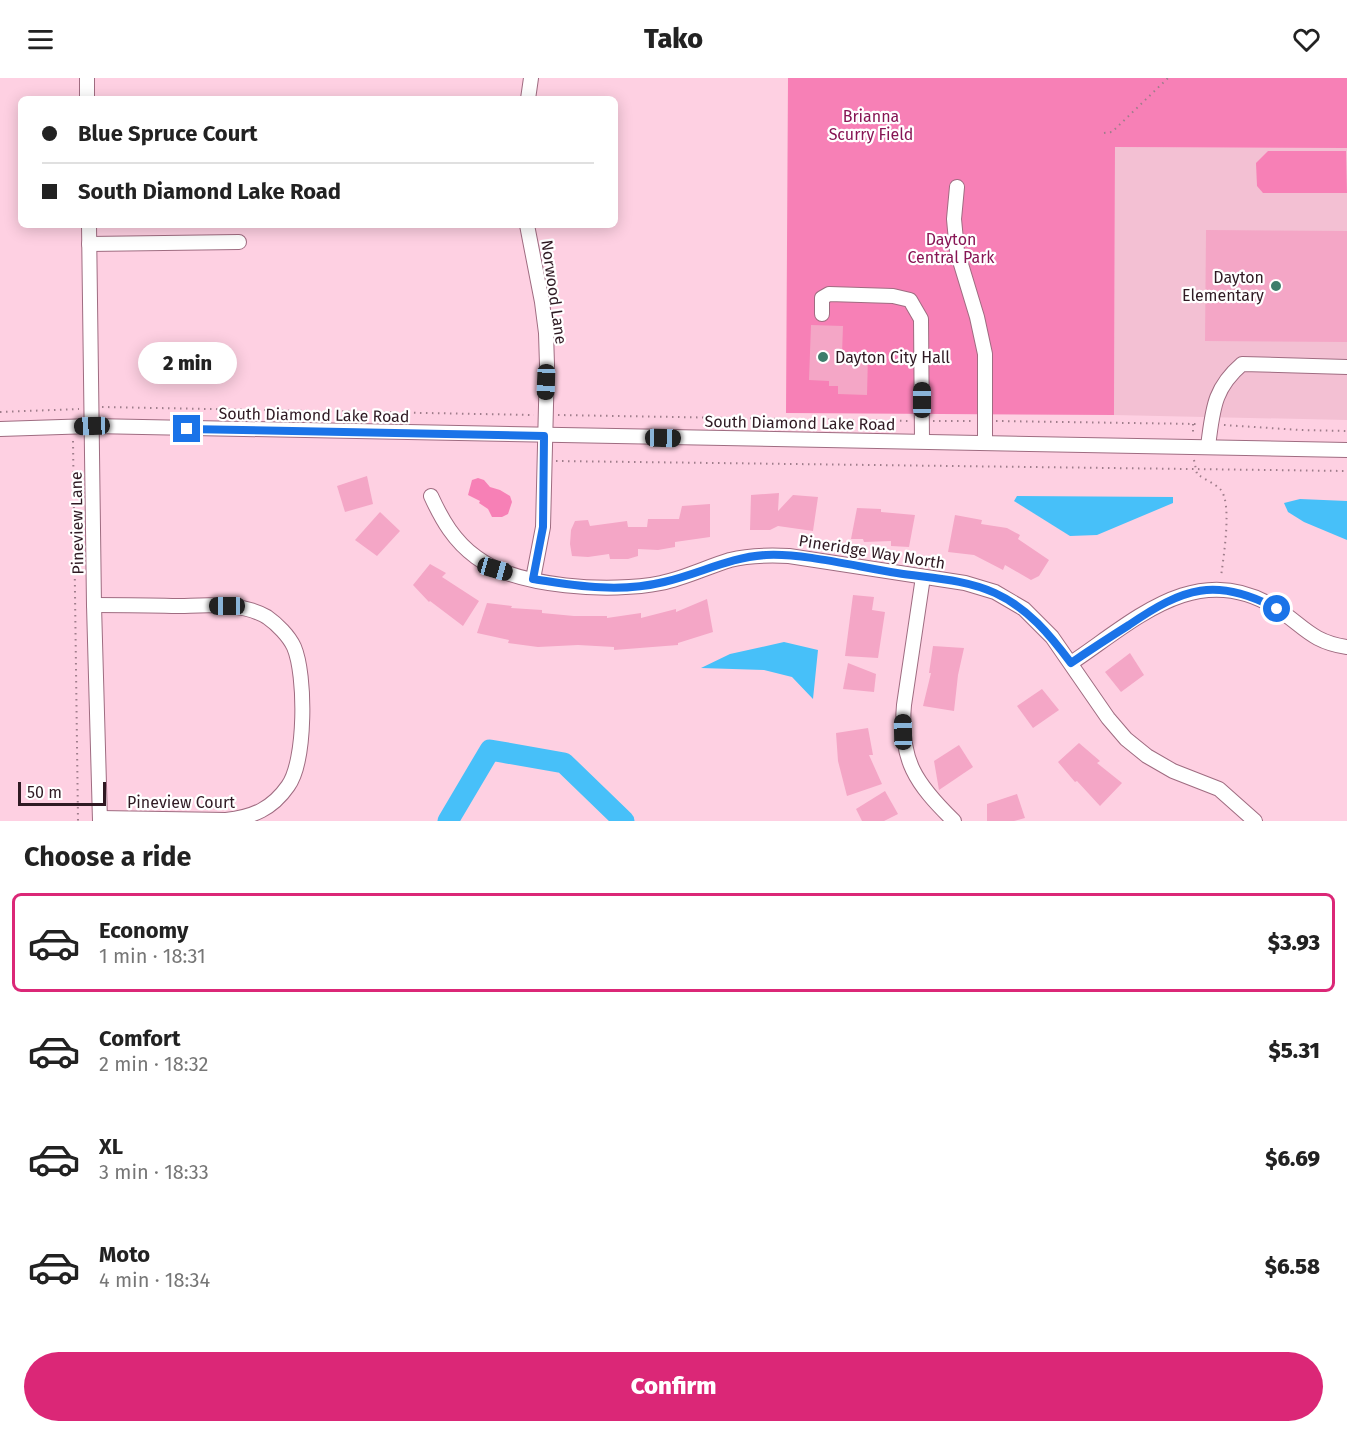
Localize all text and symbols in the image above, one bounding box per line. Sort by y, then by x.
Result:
icon: menu [24,23,57,56]
text: Tako [644,23,703,55]
icon: heart [1290,23,1323,56]
park label: Brianna Scurry Field [829,107,913,144]
text: Blue Spruce Court [78,120,258,147]
text: South Diamond Lake Road [78,178,341,205]
park label: Dayton Central Park [907,230,995,267]
street label: Norwood Lane [537,239,571,345]
place label: Dayton Elementary [1182,268,1264,305]
marker: Dayton Elementary [1269,279,1283,293]
callout: 2 min [138,342,237,384]
place label: Dayton City Hall [835,348,950,367]
marker: Dayton City Hall [816,350,830,364]
text: 2 min [163,351,212,375]
car [536,364,556,400]
car [913,382,931,418]
street label: South Diamond Lake Road [218,404,410,426]
street label: South Diamond Lake Road [704,412,896,434]
route end [173,415,200,442]
car [74,416,110,436]
car [645,429,681,447]
street label: Pineview Lane [67,471,87,575]
street label: Pineridge Way North [797,531,947,573]
car [475,555,515,583]
route start [1263,595,1290,622]
car [209,597,245,615]
car [894,714,912,750]
scale bar [18,779,106,806]
text: 50 m [27,783,62,802]
street label: Pineview Court [127,793,235,812]
text: Choose a ride [24,841,191,873]
icon: car [27,916,81,970]
text: Economy [99,917,188,944]
text: $3.93 [1268,929,1320,956]
text: 1 min · 18:31 [99,944,206,968]
icon: car [27,1024,81,1078]
text: Comfort [99,1025,180,1052]
text: $5.31 [1269,1037,1320,1064]
text: 2 min · 18:32 [99,1052,208,1076]
icon: car [27,1132,81,1186]
text: XL [99,1133,123,1160]
text: $6.69 [1265,1145,1320,1172]
text: 3 min · 18:33 [99,1160,209,1184]
icon: car [27,1240,81,1294]
text: Moto [99,1241,150,1268]
text: $6.58 [1265,1253,1320,1280]
text: 4 min · 18:34 [99,1268,210,1292]
button: Confirm [24,1352,1323,1421]

